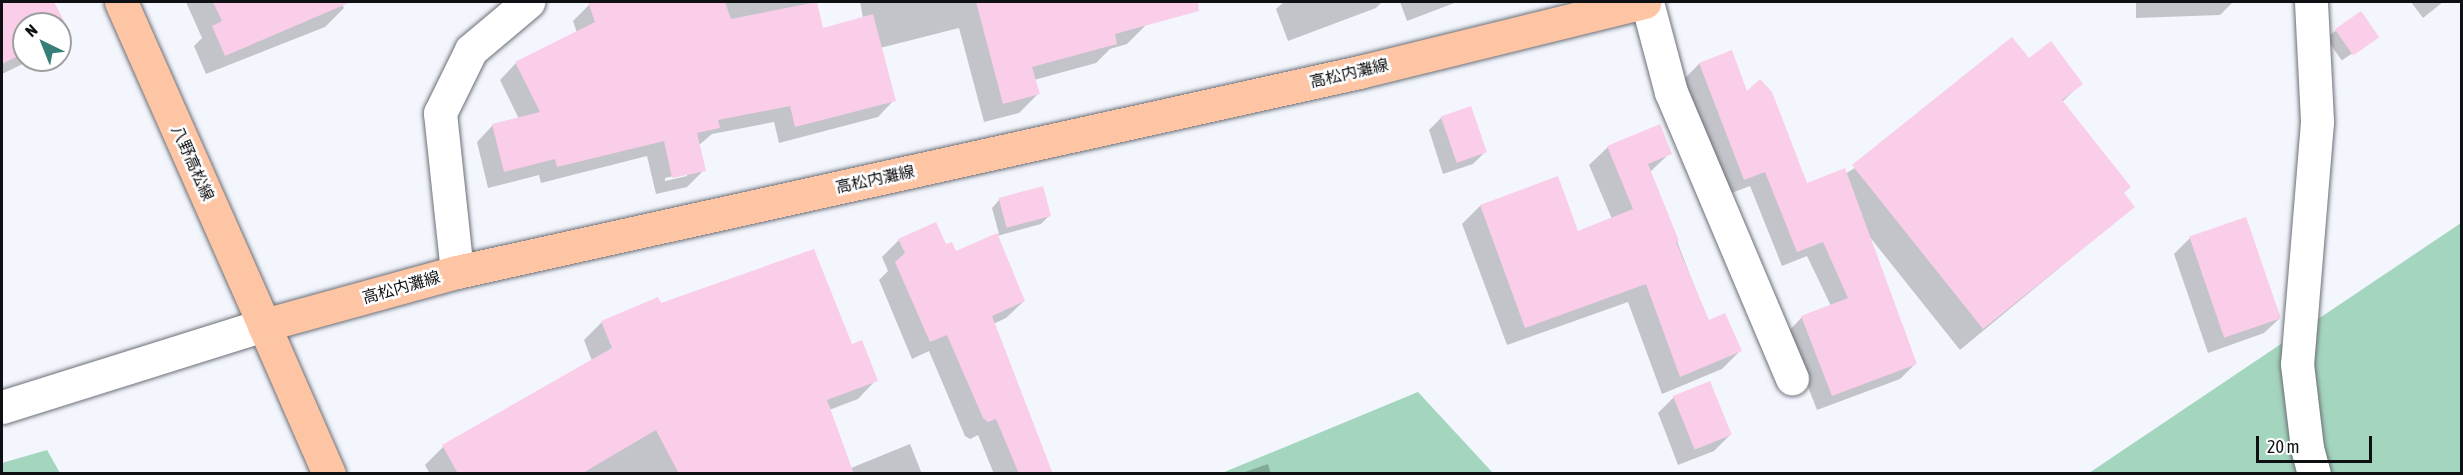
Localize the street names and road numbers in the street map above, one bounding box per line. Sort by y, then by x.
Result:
street label: 高松内灘線 [1308,55,1390,91]
street label: 八野高松線 [168,123,218,203]
street label: 高松内灘線 [834,161,916,197]
street label: 高松内灘線 [360,267,442,307]

